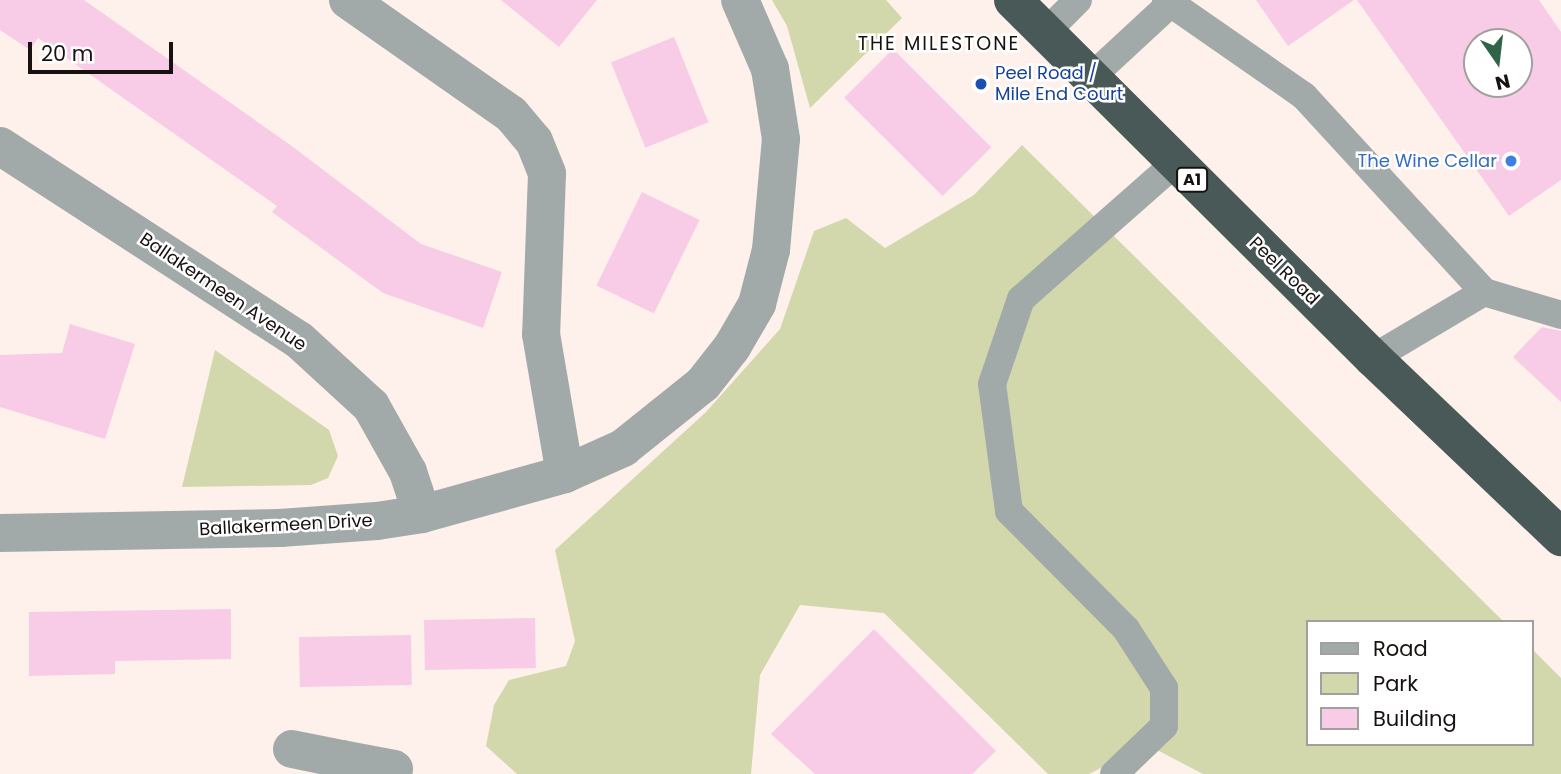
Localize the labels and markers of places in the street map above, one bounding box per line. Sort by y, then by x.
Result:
place label: Peel Road / Mile End Court [995,63,1123,106]
marker: Peel Road / Mile End Court [973,76,989,92]
place label: The Wine Cellar [1358,150,1497,172]
marker: The Wine Cellar [1503,153,1519,169]

